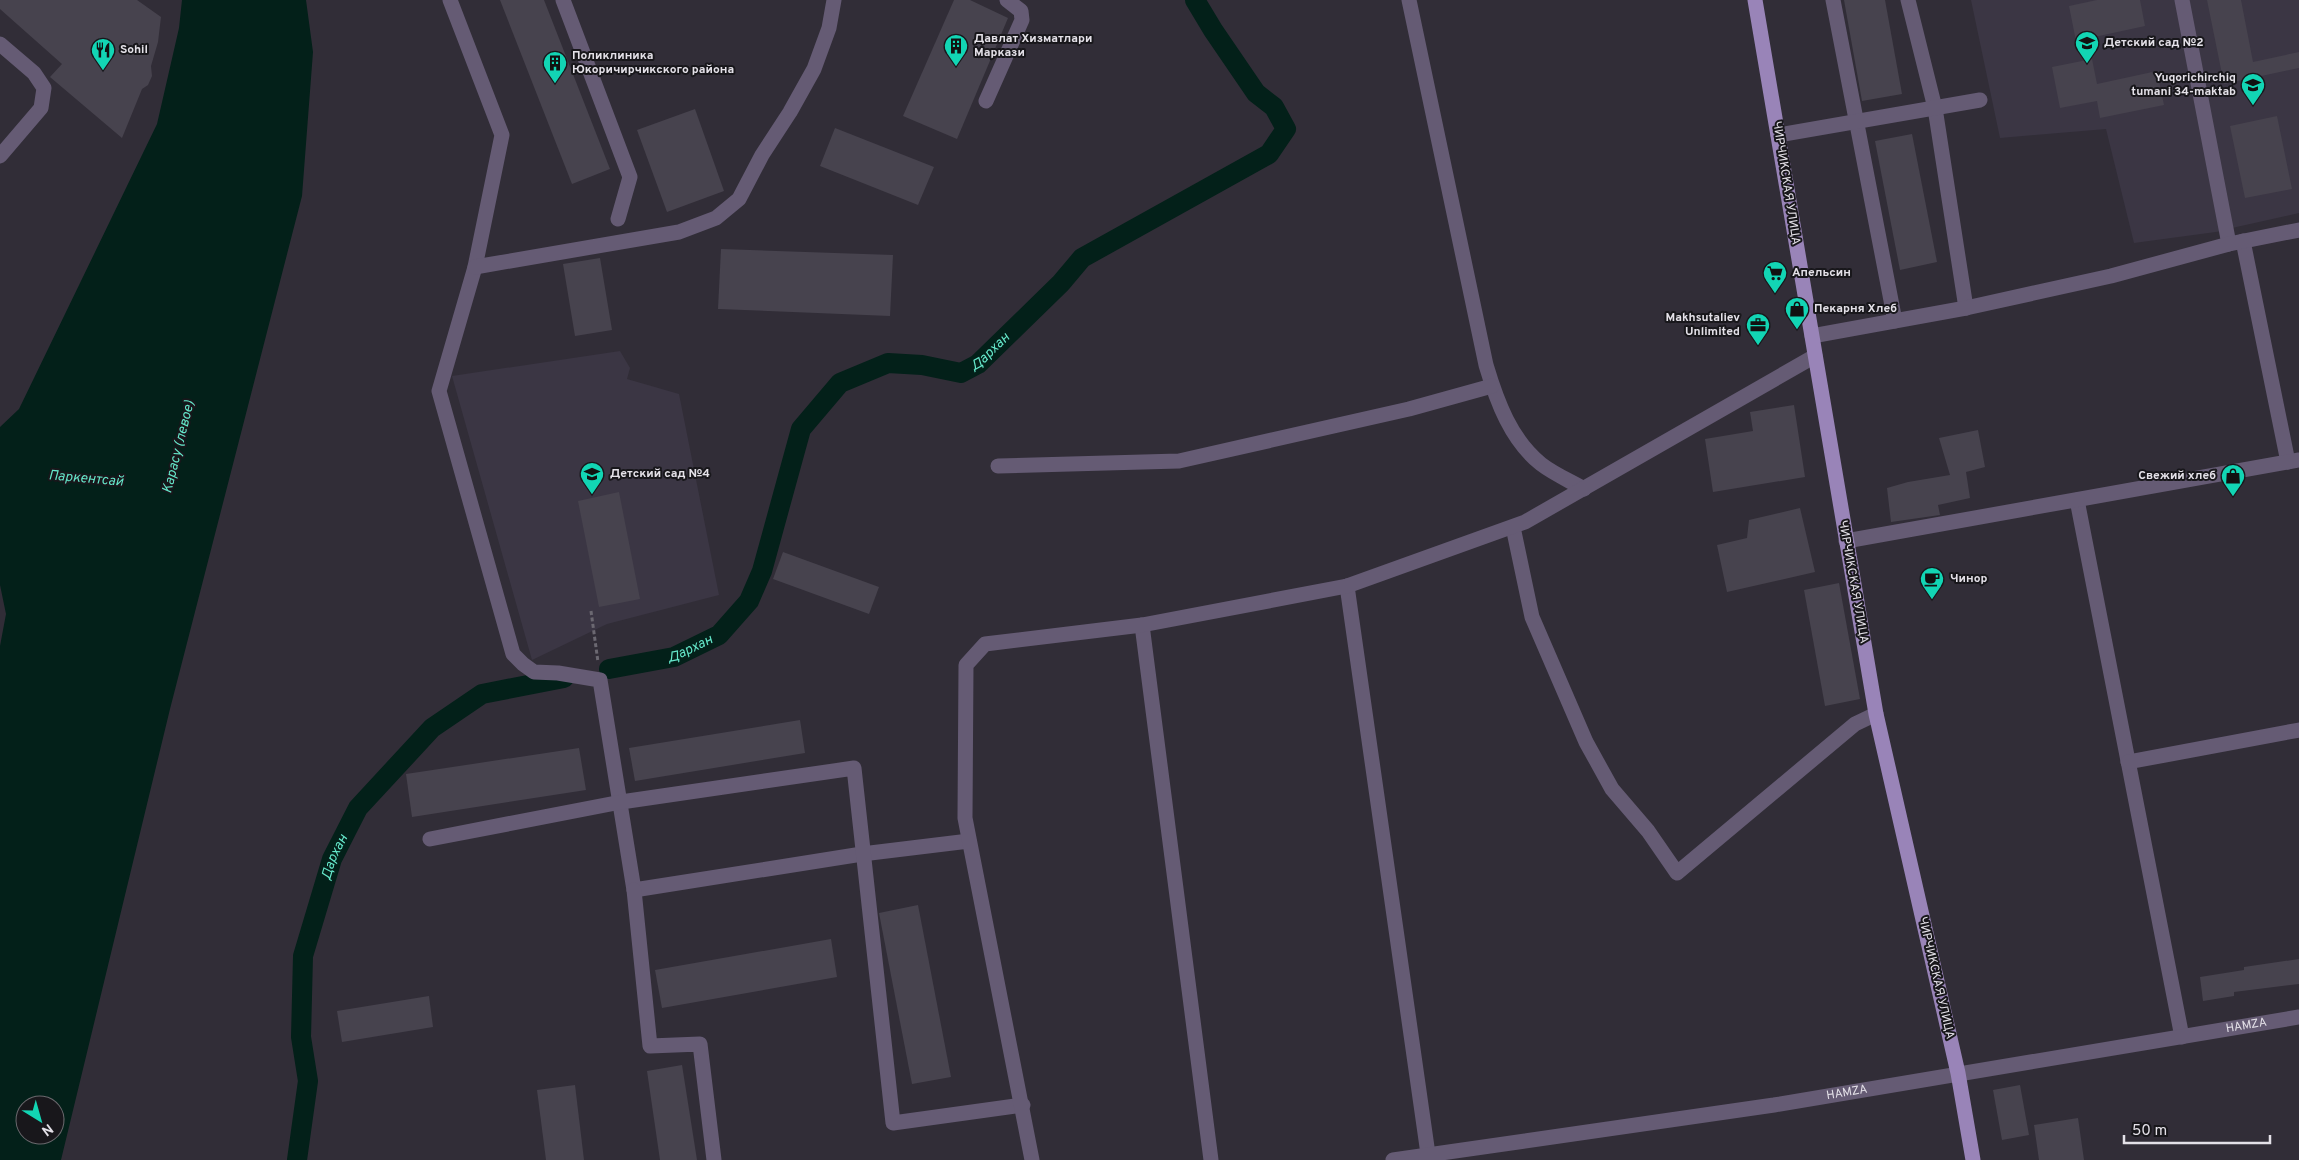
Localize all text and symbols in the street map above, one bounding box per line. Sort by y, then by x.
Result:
school or university icon: Детский сад №2 [2074,30,2100,64]
place label: Давлат Хизматлари Маркази [974,31,1092,61]
building icon: Давлат Хизматлари Маркази [943,33,969,67]
place label: Детский сад №2 [2104,35,2204,51]
restaurant icon: Sohil [90,37,116,71]
place label: Sohil [120,42,148,58]
place label: Поликлиника Юкоричирчикского района [572,48,734,78]
building icon: Поликлиника Юкоричирчикского района [542,50,568,84]
place label: Yuqorichirchiq tumani 34-maktab [2131,70,2236,100]
school or university icon: Yuqorichirchiq tumani 34-maktab [2240,72,2266,106]
street label: ЧИРЧИКСКАЯ УЛИЦА [1768,120,1804,246]
supermarket icon: Апельсин [1762,260,1788,294]
place label: Апельсин [1792,265,1851,281]
shop icon: Пекарня Хлеб [1784,296,1810,330]
place label: Пекарня Хлеб [1814,301,1897,317]
place label: Makhsutaliev Unlimited [1666,310,1740,340]
office icon: Makhsutaliev Unlimited [1745,312,1771,346]
water label: Дархан [968,329,1014,375]
water label: Карасу (левое) [159,398,199,495]
school or university icon: Детский сад №4 [579,461,605,495]
shop icon: Свежий хлеб [2220,463,2246,497]
place label: Детский сад №4 [610,466,710,482]
water label: Паркентсай [48,467,125,491]
place label: Свежий хлеб [2138,468,2216,484]
street label: ЧИРЧИКСКАЯ УЛИЦА [1834,519,1872,645]
cafe icon: Чинор [1919,566,1945,600]
place label: Чинор [1950,571,1987,587]
water label: Дархан [666,631,716,666]
water label: Дархан [318,831,352,882]
street label: ЧИРЧИКСКАЯ УЛИЦА [1914,915,1958,1041]
street label: HAMZA [2225,1014,2268,1037]
street label: HAMZA [1825,1081,1869,1104]
north arrow [15,1095,65,1145]
scale bar [2124,1112,2270,1144]
text: N [38,1119,56,1139]
text: 50 m [2132,1122,2167,1141]

